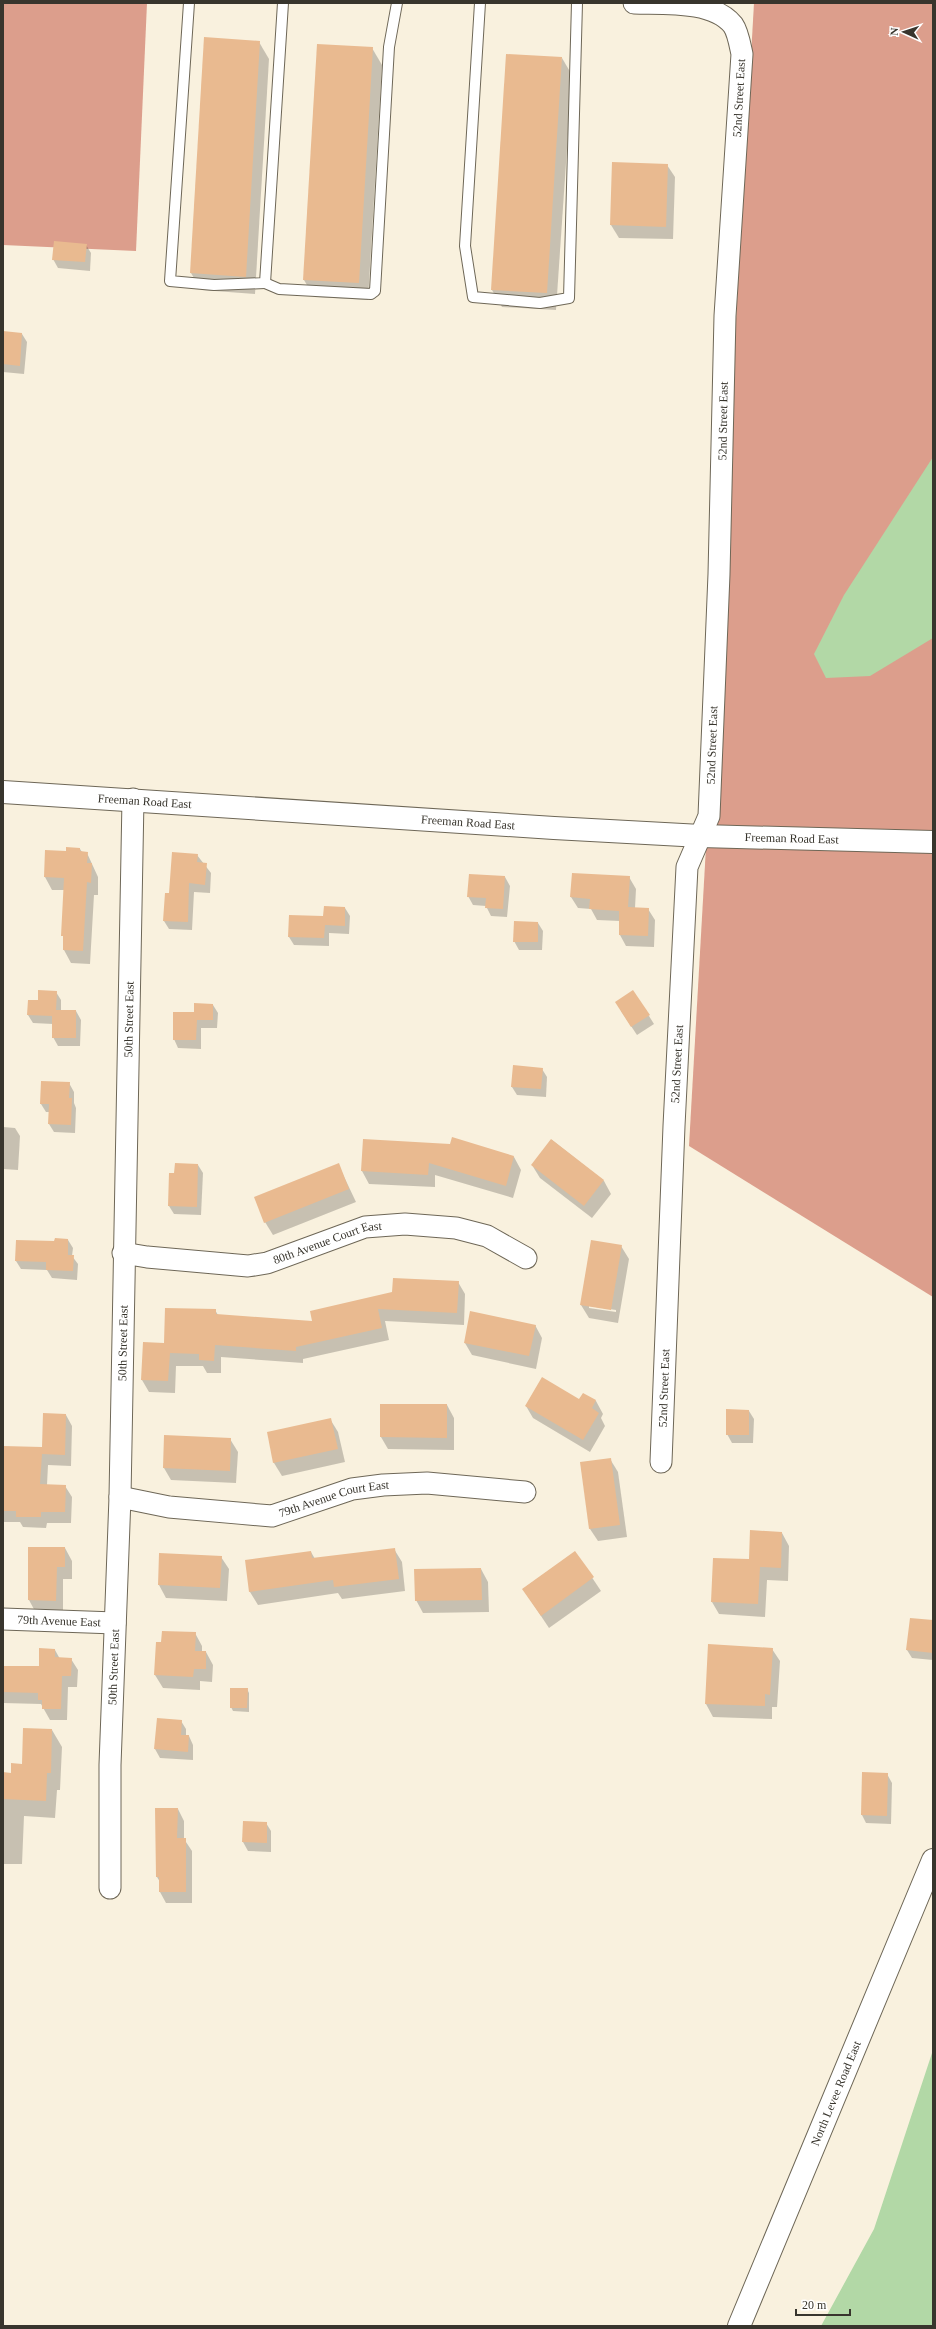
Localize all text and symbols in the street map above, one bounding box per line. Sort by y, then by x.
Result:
north arrow [884,12,924,52]
text: N [888,27,900,36]
street label: 52nd Street East [730,58,748,138]
street label: 52nd Street East [715,381,731,460]
street label: 52nd Street East [704,705,720,785]
street label: Freeman Road East [97,791,193,811]
street label: Freeman Road East [421,812,516,832]
street label: Freeman Road East [744,830,839,847]
street label: 50th Street East [121,980,137,1057]
street label: 52nd Street East [668,1024,686,1104]
street label: 80th Avenue Court East [271,1219,383,1267]
street label: 50th Street East [115,1304,131,1381]
street label: 52nd Street East [656,1348,672,1428]
street label: 79th Avenue Court East [277,1478,390,1520]
street label: 79th Avenue East [17,1613,102,1630]
street label: 50th Street East [105,1628,122,1705]
street label: North Levee Road East [808,2038,864,2148]
scale bar [796,2291,850,2317]
text: 20 m [802,2298,827,2312]

